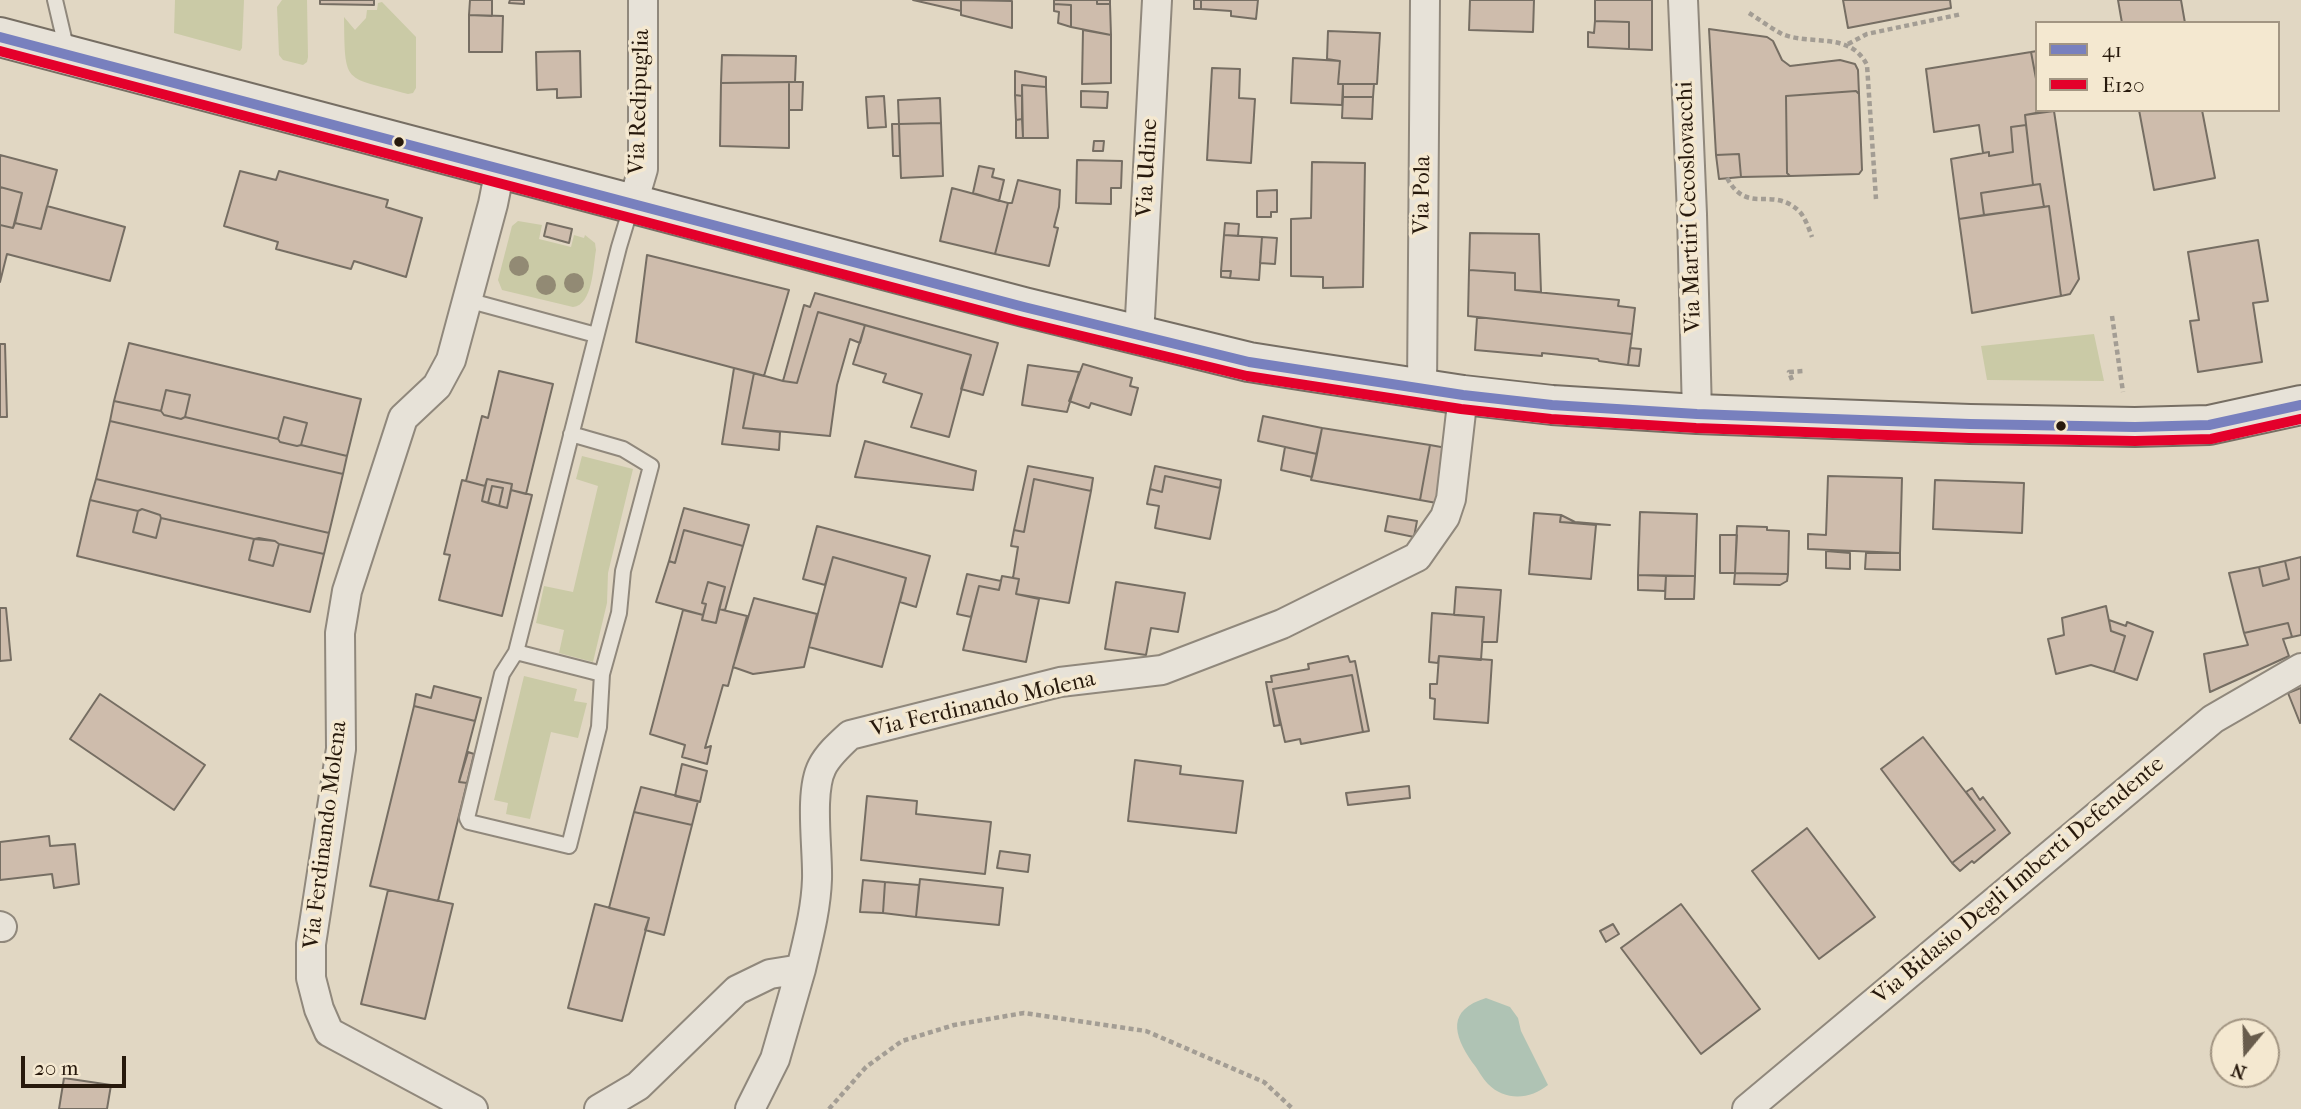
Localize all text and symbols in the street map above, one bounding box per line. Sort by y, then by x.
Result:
legend [2035,21,2280,112]
street label: Via Redipuglia [624,29,656,175]
text: 41 [2102,38,2122,62]
text: E120 [2102,73,2145,97]
street label: Via Martiri Cecoslovacchi [1672,81,1708,333]
street label: Via Udine [1132,118,1164,218]
unlabelled marker [392,135,406,149]
street label: Via Pola [1409,155,1437,235]
unlabelled marker [2054,419,2068,433]
street label: Via Ferdinando Molena [868,666,1098,744]
street label: Via Ferdinando Molena [298,719,354,951]
street label: Via Bidasio Degli Imberti Defendente [1868,751,2170,1011]
north arrow [2210,1018,2280,1088]
scale bar [24,1042,130,1086]
text: 20 m [34,1056,78,1080]
text: N [2228,1058,2249,1084]

